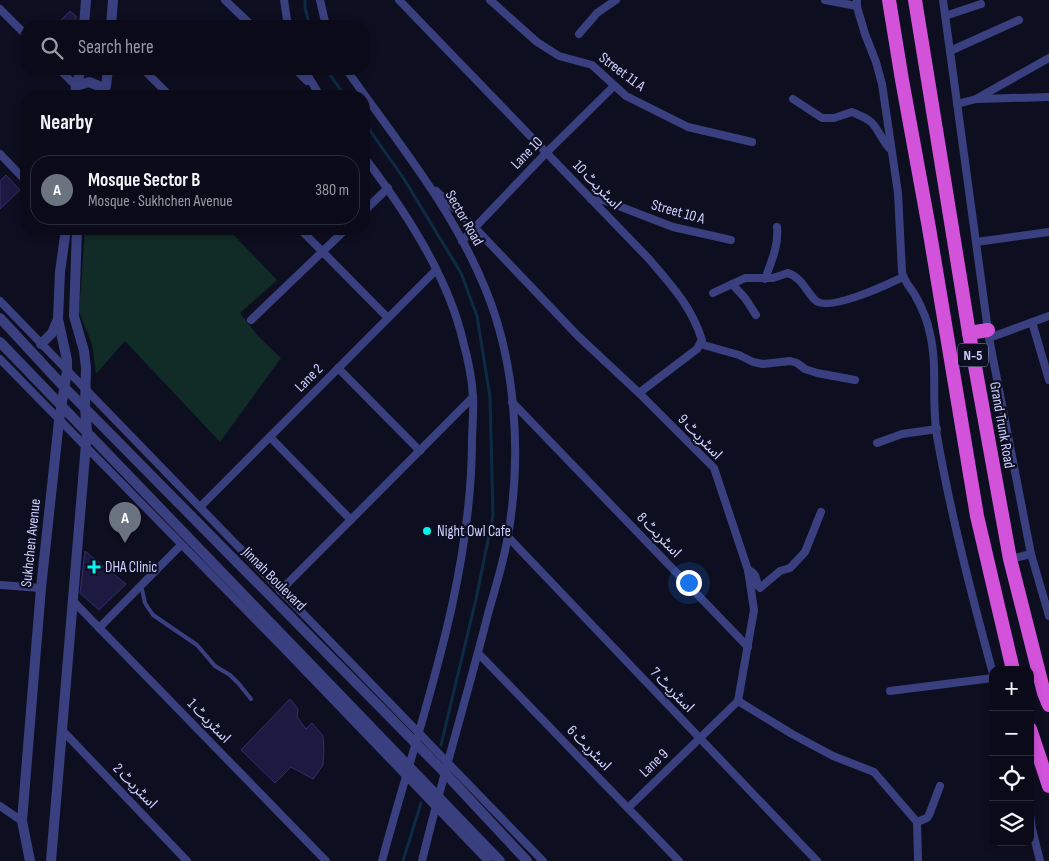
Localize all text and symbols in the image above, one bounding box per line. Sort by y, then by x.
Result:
search box [20,20,370,75]
icon: search [38,34,66,62]
text: Search here [78,36,154,59]
street label: Street 11 A [595,48,649,96]
text: Nearby [40,110,93,135]
street label: Lane 10 [507,133,547,173]
street label: اسٹریٹ 10 [569,156,625,214]
text: Mosque Sector B [88,169,200,192]
text: A [53,181,61,200]
text: 380 m [315,181,349,200]
street label: Sector Road [441,187,487,249]
text: Mosque · Sukhchen Avenue [88,192,233,211]
street label: Street 10 A [649,195,708,229]
road number: N-5 [958,344,988,366]
street label: Lane 2 [291,360,327,396]
street label: Grand Trunk Road [985,380,1019,470]
street label: اسٹریٹ 9 [674,410,726,464]
street label: Sukhchen Avenue [17,498,45,588]
pin: A [109,502,141,543]
street label: اسٹریٹ 8 [633,508,685,562]
place label: Night Owl Cafe [437,522,511,541]
marker: Night Owl Cafe [421,525,433,537]
street label: Jinnah Boulevard [237,542,310,615]
place label: DHA Clinic [105,558,157,577]
marker: DHA Clinic [87,560,101,574]
your location [676,570,702,596]
street label: اسٹریٹ 7 [646,663,698,717]
map controls [989,666,1034,846]
button: + [989,666,1034,711]
street label: اسٹریٹ 1 [183,695,235,747]
button: − [989,711,1034,756]
street label: اسٹریٹ 6 [563,721,615,775]
street label: Lane 9 [636,745,672,781]
button: locate [989,756,1034,801]
street label: اسٹریٹ 2 [109,759,161,813]
button: layers [989,801,1034,846]

